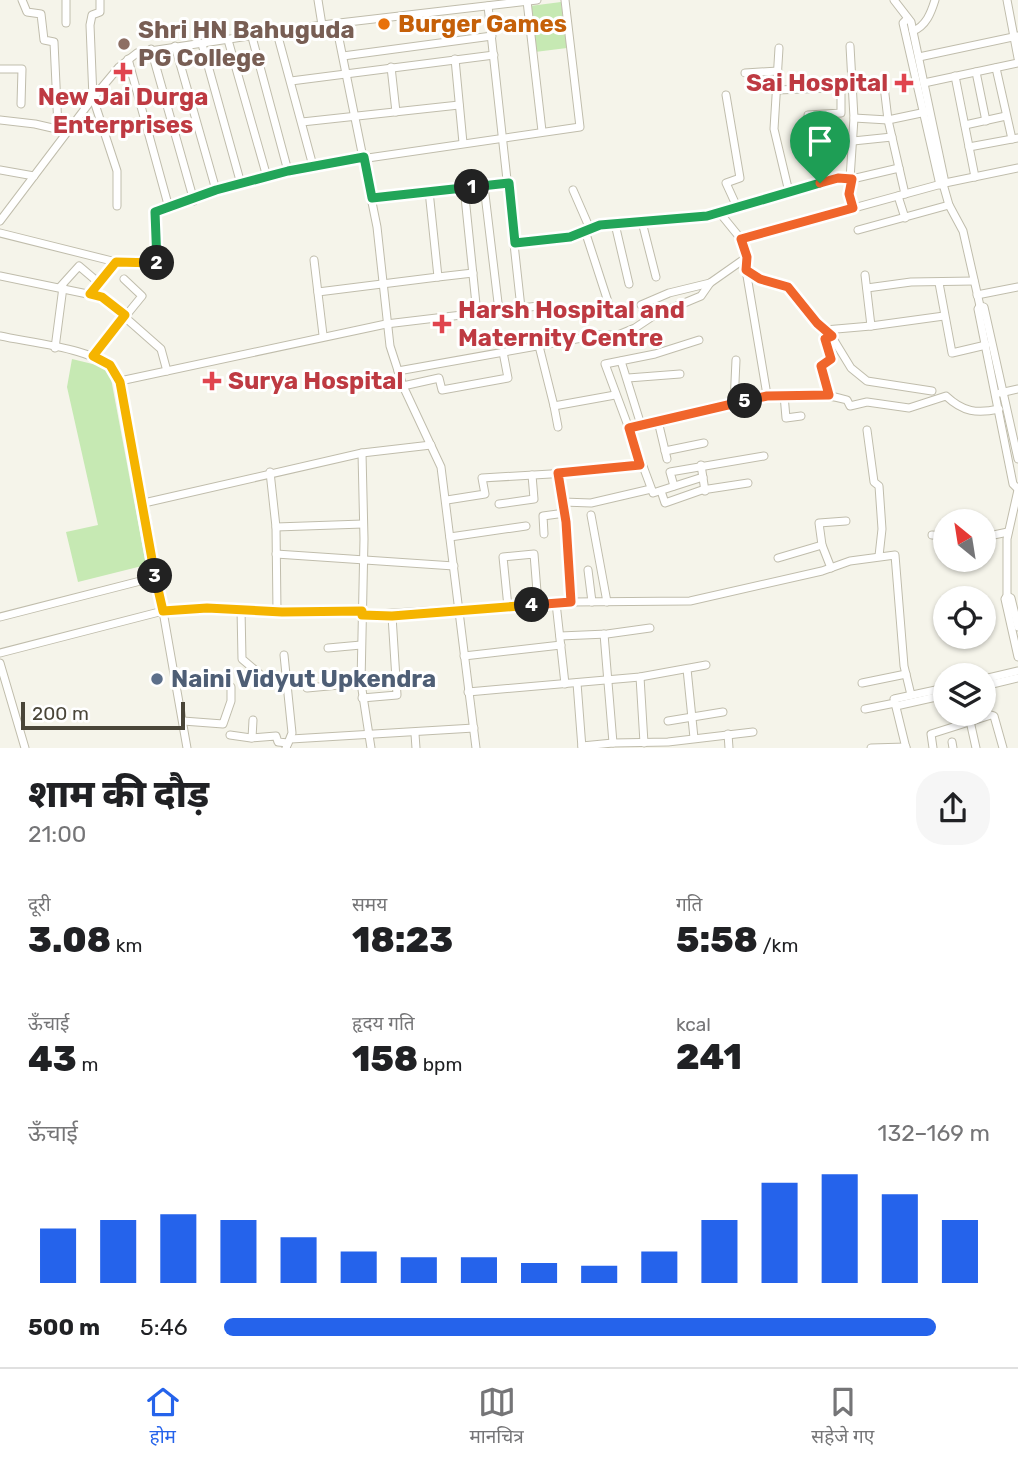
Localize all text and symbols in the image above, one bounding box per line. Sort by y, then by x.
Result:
place label: Burger Games [398,10,567,38]
place label: Shri HN Bahuguda PG College [138,16,355,72]
marker: Burger Games [376,16,392,32]
marker: Shri HN Bahuguda PG College [116,36,132,52]
marker: New Jai Durga Enterprises [115,64,131,80]
place label: Sai Hospital [746,69,888,97]
marker: Sai Hospital [894,73,914,93]
place label: New Jai Durga Enterprises [38,83,208,139]
pin [790,111,850,183]
icon: arrive [801,122,839,160]
pin: 1 [454,170,490,204]
text: 1 [467,175,476,198]
pin: 2 [140,246,174,280]
text: 2 [150,251,163,274]
place label: Harsh Hospital and Maternity Centre [458,296,685,352]
marker: Harsh Hospital and Maternity Centre [432,314,452,334]
place label: Surya Hospital [228,367,403,395]
marker: Surya Hospital [202,371,222,391]
pin: 5 [728,384,762,418]
text: 5 [738,389,751,412]
north arrow [933,509,996,572]
map controls [933,509,996,726]
pin: 3 [138,558,172,594]
text: 3 [148,564,161,587]
button: locate [933,586,996,649]
pin: 4 [514,588,550,622]
text: 4 [525,593,538,616]
button: layers [933,663,996,726]
place label: Naini Vidyut Upkendra [171,665,436,693]
marker: Naini Vidyut Upkendra [149,671,165,687]
scale bar [21,698,186,730]
text: 200 m [32,702,89,725]
text: शाम की दौड़ [28,771,209,817]
button: share [916,771,990,845]
text: 21:00 [28,820,86,848]
text: दूरी [28,893,51,916]
text: समय [352,893,387,916]
text: गति [676,893,702,916]
text: 3.08 [28,919,111,961]
text: 18:23 [352,919,453,961]
text: 5:58 [676,919,758,961]
text: km [111,934,142,957]
text: /km [758,934,798,957]
text: ऊँचाई [28,1012,69,1035]
text: हृदय गति [352,1012,415,1035]
text: kcal [676,1013,711,1036]
text: 241 [676,1036,742,1078]
text: 43 [28,1038,77,1080]
text: 158 [352,1038,418,1080]
text: m [77,1053,98,1076]
text: bpm [418,1053,462,1076]
text: ऊँचाई [28,1119,78,1147]
text: 132–169 m [878,1119,990,1147]
text: 500 m [28,1313,100,1341]
text: 5:46 [140,1313,188,1341]
tab: होम [144,1383,182,1451]
tab: मानचित्र [469,1383,524,1451]
tab: सहेजे गए [811,1383,874,1451]

